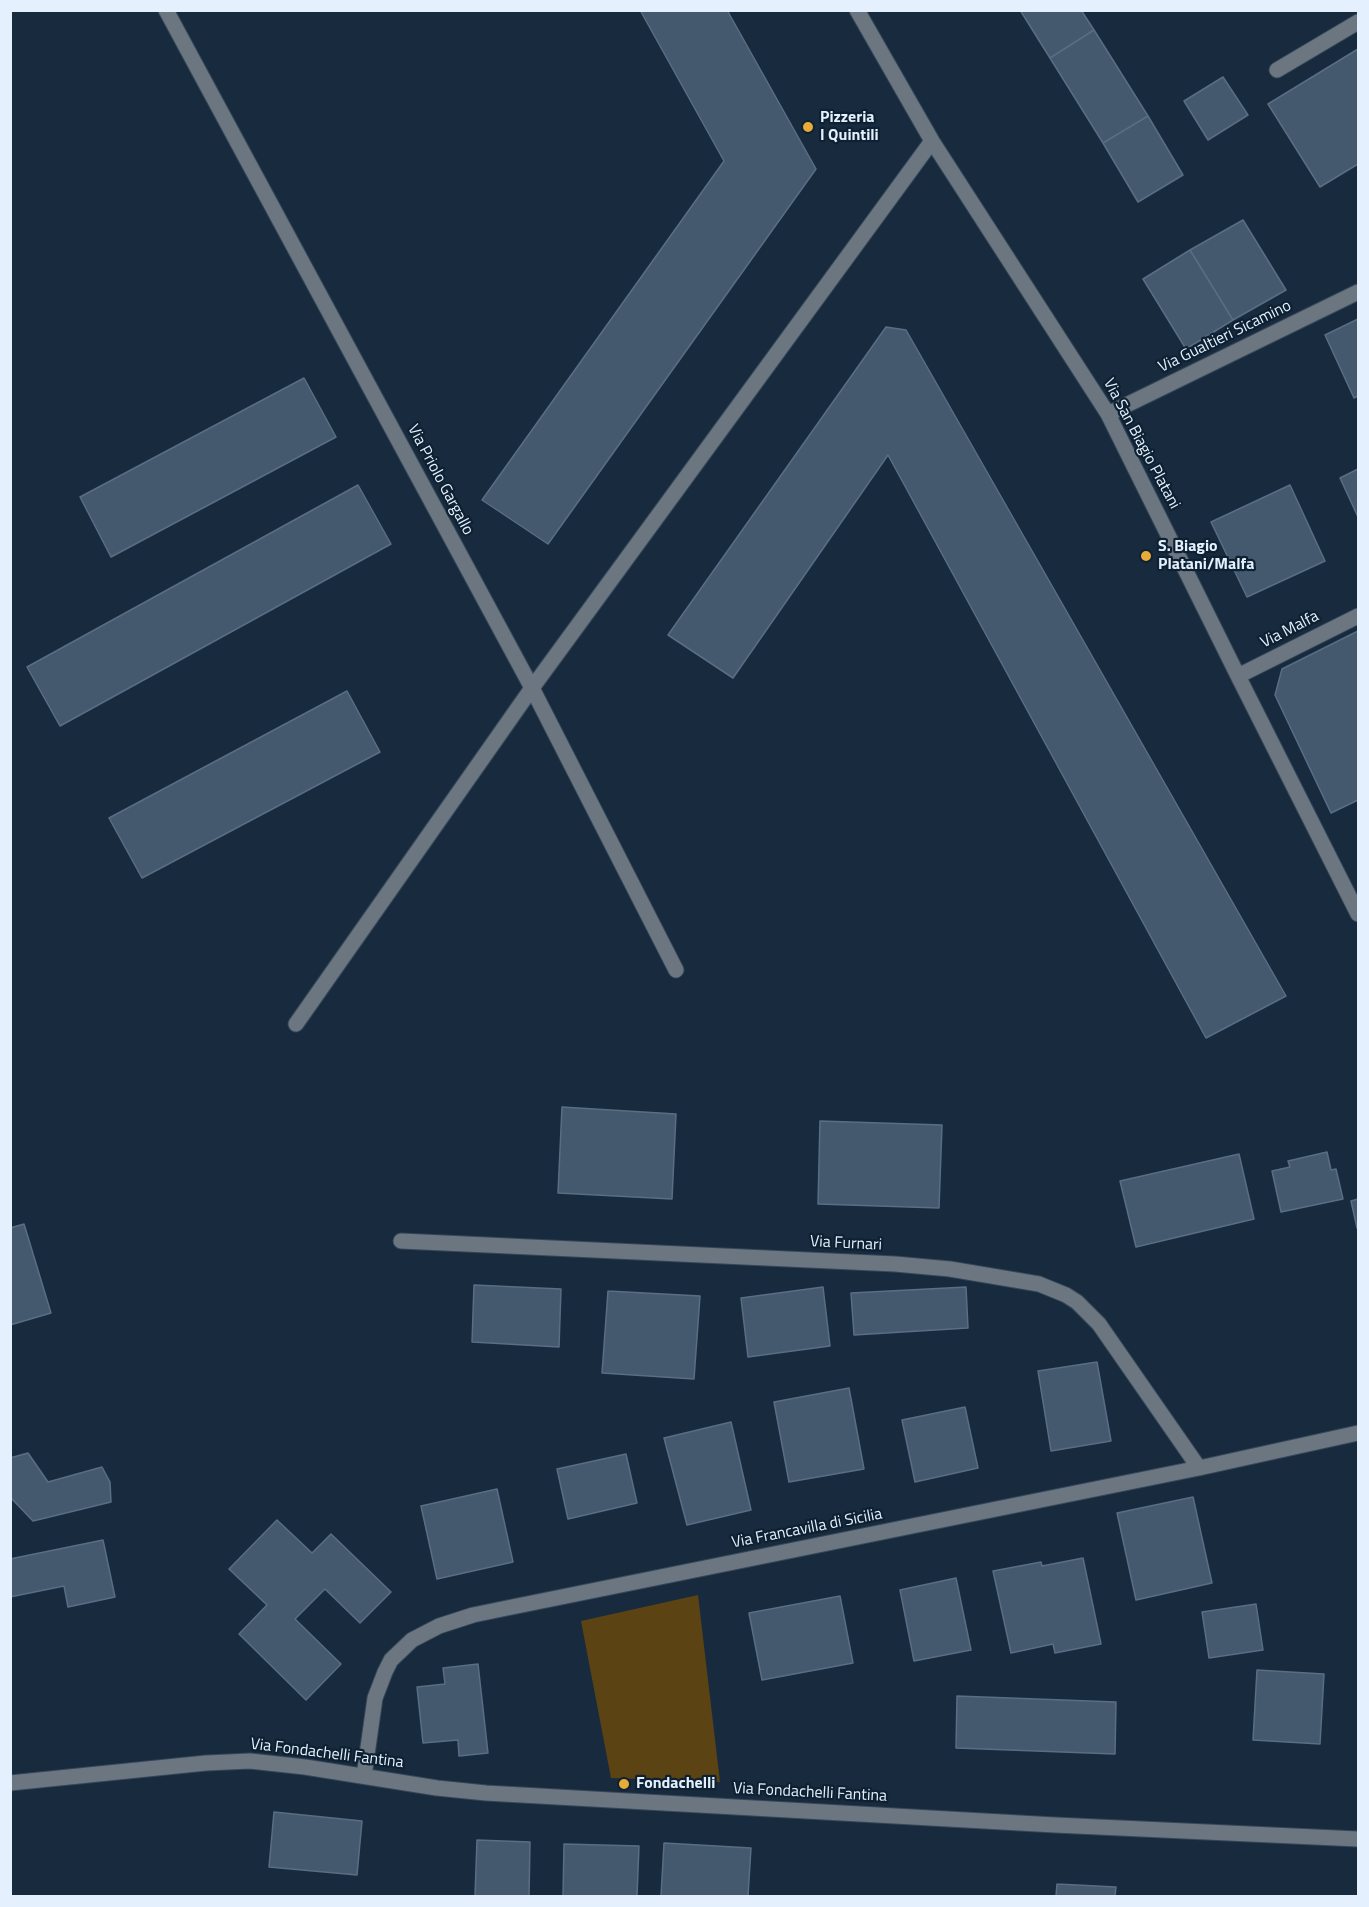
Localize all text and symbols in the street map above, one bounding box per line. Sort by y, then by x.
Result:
place label: Pizzeria I Quintili [820,108,879,146]
marker: Pizzeria I Quintili [801,120,815,134]
street label: Via Gualtieri Sicamino [1156,297,1294,377]
street label: Via San Biagio Platani [1098,375,1184,513]
street label: Via Priolo Gargallo [403,421,477,539]
place label: S. Biagio Platani/Malfa [1158,537,1254,575]
marker: S. Biagio Platani/Malfa [1139,549,1153,563]
street label: Via Malfa [1258,607,1322,653]
street label: Via Furnari [809,1233,883,1255]
street label: Via Francavilla di Sicilia [730,1505,884,1553]
street label: Via Fondachelli Fantina [249,1735,405,1773]
place label: Fondachelli [636,1774,715,1794]
marker: Fondachelli [617,1777,631,1791]
street label: Via Fondachelli Fantina [732,1779,888,1807]

